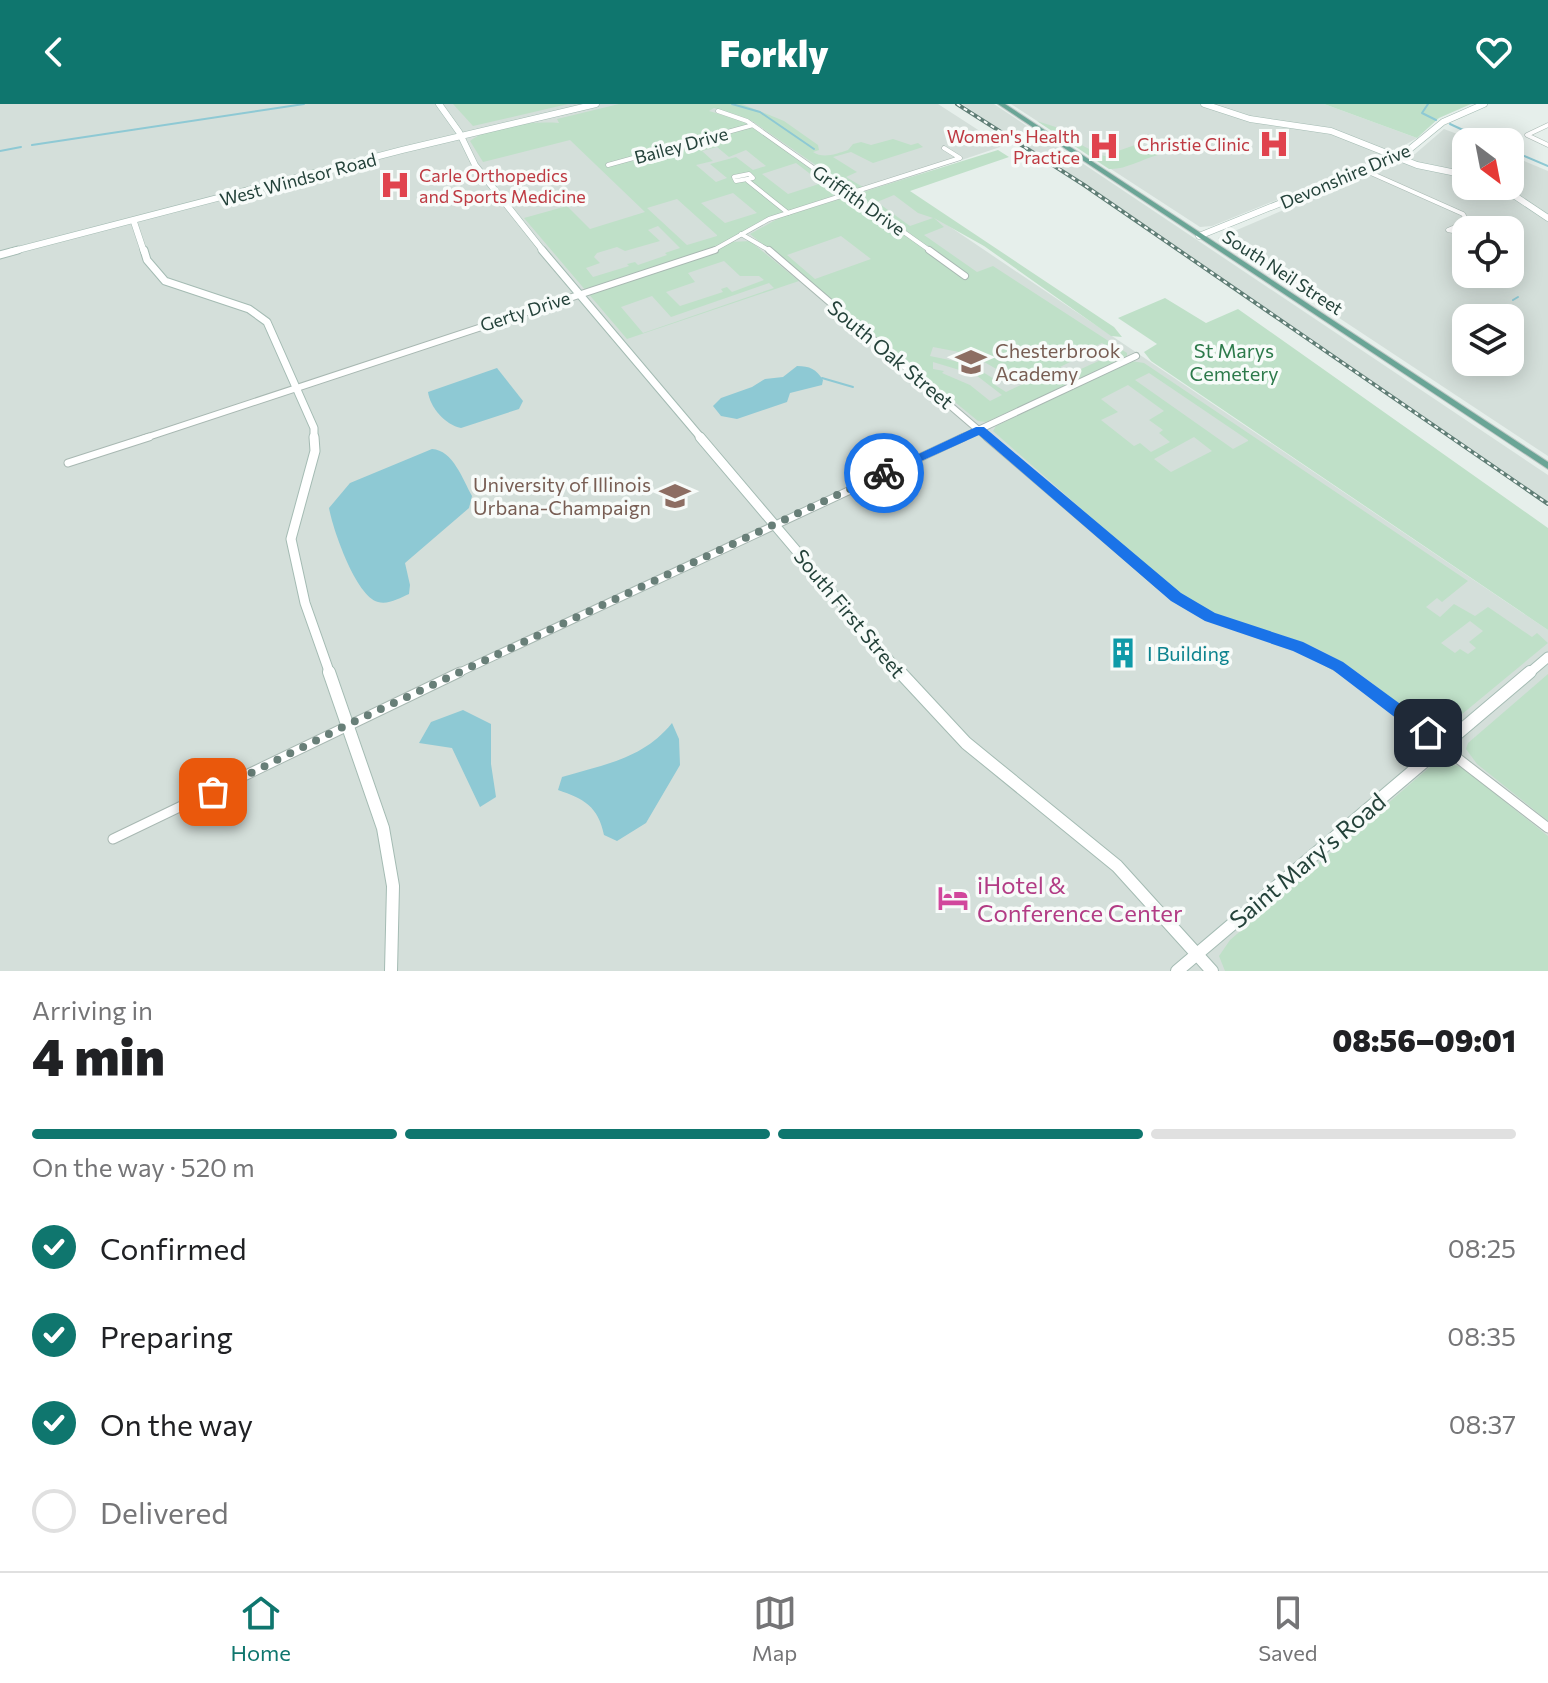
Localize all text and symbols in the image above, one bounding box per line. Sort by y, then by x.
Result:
icon: back [32,30,76,74]
text: Forkly [719,30,829,74]
icon: heart [1472,30,1516,74]
street label: Bailey Drive [632,122,730,168]
place label: Women's Health Practice [947,125,1080,168]
hospital icon: Christie Clinic [1257,127,1291,161]
north arrow [1452,128,1524,200]
map controls [1452,128,1524,376]
hospital icon: Women's Health Practice [1087,129,1121,163]
place label: Christie Clinic [1137,133,1250,155]
street label: Devonshire Drive [1277,139,1413,213]
street label: West Windsor Road [217,148,379,210]
street label: Griffith Drive [808,160,910,240]
place label: Carle Orthopedics and Sports Medicine [419,164,586,207]
hospital icon: Carle Orthopedics and Sports Medicine [378,168,412,202]
button: locate [1452,216,1524,288]
street label: South Neil Street [1219,225,1347,319]
street label: Gerty Drive [477,286,573,336]
street label: South Oak Street [823,295,959,413]
button: layers [1452,304,1524,376]
place label: Chesterbrook Academy [995,338,1121,385]
park label: St Marys Cemetery [1189,338,1279,385]
school or university icon: Chesterbrook Academy [954,345,988,379]
courier [844,433,924,513]
icon: bike [862,451,906,495]
place label: University of Illinois Urbana-Champaign [473,472,651,519]
school or university icon: University of Illinois Urbana-Champaign [658,479,692,513]
street label: South First Street [789,544,911,682]
building icon: I Building [1106,636,1140,670]
place label: I Building [1147,641,1230,665]
pin [1394,699,1462,767]
icon: home [1406,711,1450,755]
pin [179,758,247,826]
icon: bag [191,770,235,814]
street label: Saint Mary's Road [1223,786,1391,934]
place label: iHotel & Conference Center [977,870,1183,927]
hotel icon: iHotel & Conference Center [936,881,970,915]
text: Arriving in [32,994,153,1025]
text: 08:56–09:01 [1332,1021,1516,1058]
text: 4 min [32,1023,165,1087]
text: On the way · 520 m [32,1151,255,1182]
icon: check [32,1225,76,1269]
text: Confirmed [100,1229,247,1266]
text: 08:25 [1448,1232,1516,1263]
icon: check [32,1313,76,1357]
text: Preparing [100,1317,233,1354]
text: 08:35 [1447,1320,1516,1351]
icon: check [32,1401,76,1445]
text: On the way [100,1405,253,1442]
text: 08:37 [1449,1408,1516,1439]
text: Delivered [100,1493,229,1530]
tab: Home [230,1591,291,1666]
tab: Map [752,1591,797,1666]
tab: Saved [1258,1591,1318,1666]

